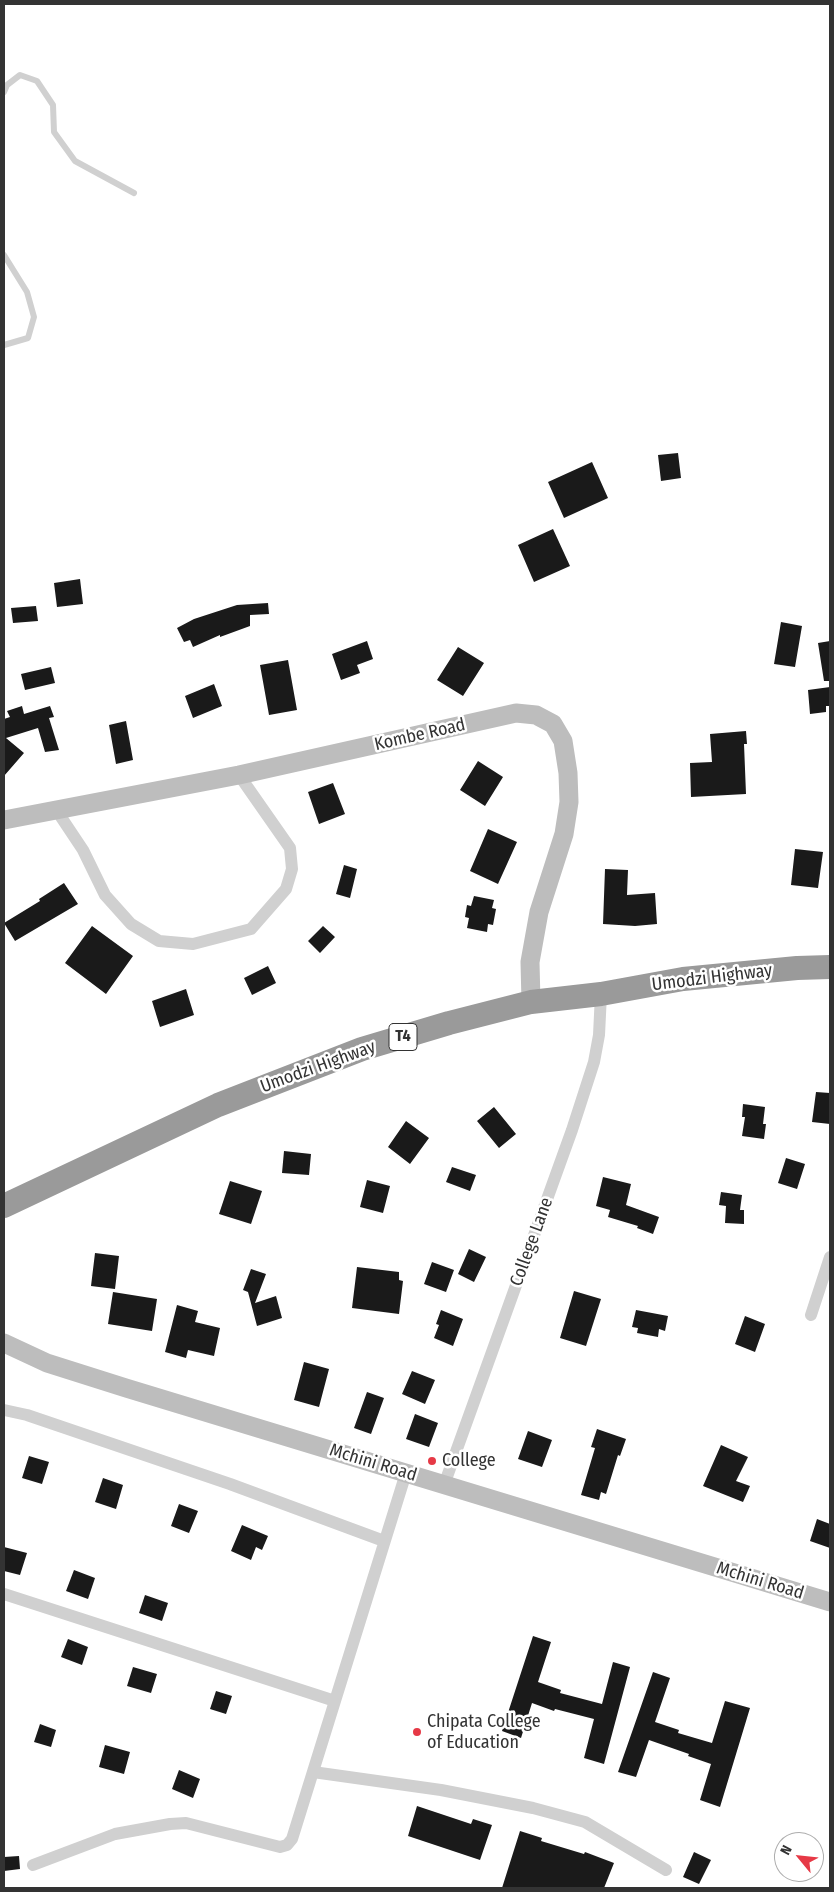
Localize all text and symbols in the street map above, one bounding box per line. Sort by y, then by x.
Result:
street label: Kombe Road [372,714,468,756]
street label: Umodzi Highway [651,960,773,996]
road number: T4 [389,1024,417,1050]
street label: Umodzi Highway [257,1036,379,1098]
street label: College Lane [506,1195,558,1289]
street label: Mchini Road [327,1440,419,1486]
place label: College [442,1450,496,1472]
marker: College [426,1455,438,1467]
street label: Mchini Road [714,1558,806,1604]
place label: Chipata College of Education [427,1711,541,1754]
marker: Chipata College of Education [411,1726,423,1738]
north arrow [774,1832,824,1882]
text: N [777,1843,796,1858]

